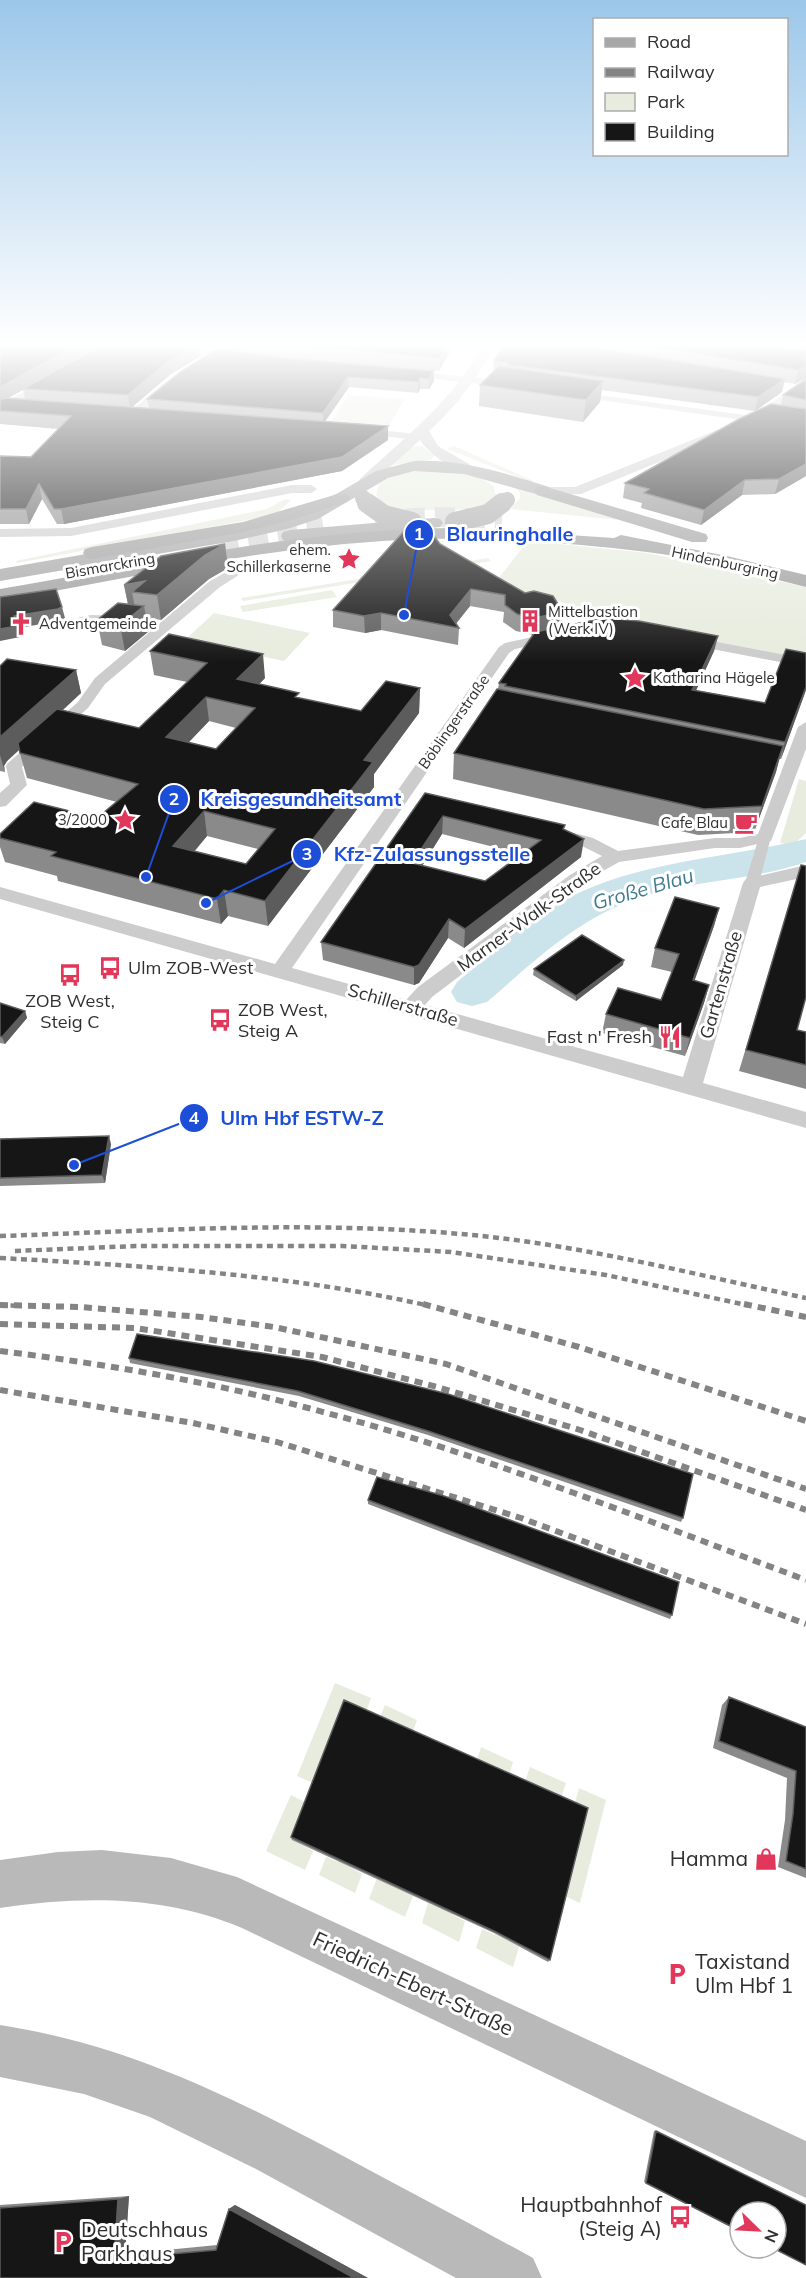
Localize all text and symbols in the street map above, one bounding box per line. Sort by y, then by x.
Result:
legend [593,18,788,156]
text: Road [647,30,691,53]
text: Railway [647,60,715,83]
text: Park [647,90,686,113]
text: Building [647,120,715,143]
callout: Blauringhalle [404,515,585,553]
text: Blauringhalle [447,521,573,546]
text: 1 [414,522,424,545]
place label: ehem. Schillerkaserne [226,540,331,576]
street label: Hindenburgring [670,542,780,583]
place icon: ehem. Schillerkaserne [336,546,362,572]
street label: Bismarckring [64,548,156,583]
place label: Mittelbastion (Werk IV) [548,602,638,638]
building icon: Mittelbastion (Werk IV) [517,608,543,634]
church icon: Adventgemeinde [8,611,34,637]
place label: Adventgemeinde [39,614,157,633]
place icon: Katharina Hägele [622,665,648,691]
place label: Katharina Hägele [653,668,775,687]
street label: Böblingerstraße [414,671,493,773]
callout: Kreisgesundheitsamt [159,780,414,818]
text: Kreisgesundheitsamt [201,786,402,811]
text: 2 [169,787,179,810]
place icon: 3/2000 [112,807,138,833]
place label: 3/2000 [58,810,107,829]
cafe icon: Cafe Blau [733,810,759,836]
place label: Cafe Blau [661,813,728,832]
callout: Kfz-Zulassungsstelle [292,835,543,873]
text: Kfz-Zulassungsstelle [334,841,530,866]
text: 3 [302,842,312,865]
street label: Marner-Walk-Straße [452,857,605,977]
water label: Große Blau [589,862,696,915]
street label: Gartenstraße [694,928,747,1041]
bus stop icon: Ulm ZOB-West [97,955,123,981]
place label: Ulm ZOB-West [128,956,253,979]
bus stop icon: ZOB West, Steig C [57,962,83,988]
street label: Schillerstraße [345,978,461,1031]
place label: ZOB West, Steig C [25,989,115,1033]
place label: ZOB West, Steig A [238,998,328,1042]
bus stop icon: ZOB West, Steig A [207,1007,233,1033]
restaurant icon: Fast n' Fresh [657,1024,683,1050]
place label: Fast n' Fresh [547,1025,652,1048]
callout: Ulm Hbf ESTW-Z [179,1099,396,1137]
text: Ulm Hbf ESTW-Z [220,1105,384,1130]
text: 4 [189,1106,200,1129]
place label: Hamma [670,1845,748,1871]
shop icon: Hamma [753,1846,779,1872]
street label: Friedrich-Ebert-Straße [309,1925,518,2041]
place label: Taxistand Ulm Hbf 1 [695,1948,793,1998]
parking icon: Taxistand Ulm Hbf 1 [664,1961,690,1987]
place label: Hauptbahnhof (Steig A) [520,2191,663,2241]
north arrow [728,2200,788,2260]
bus stop icon: Hauptbahnhof (Steig A) [667,2204,693,2230]
place label: Deutschhaus Parkhaus [81,2216,208,2266]
text: N [760,2227,783,2246]
parking icon: Deutschhaus Parkhaus [50,2229,76,2255]

